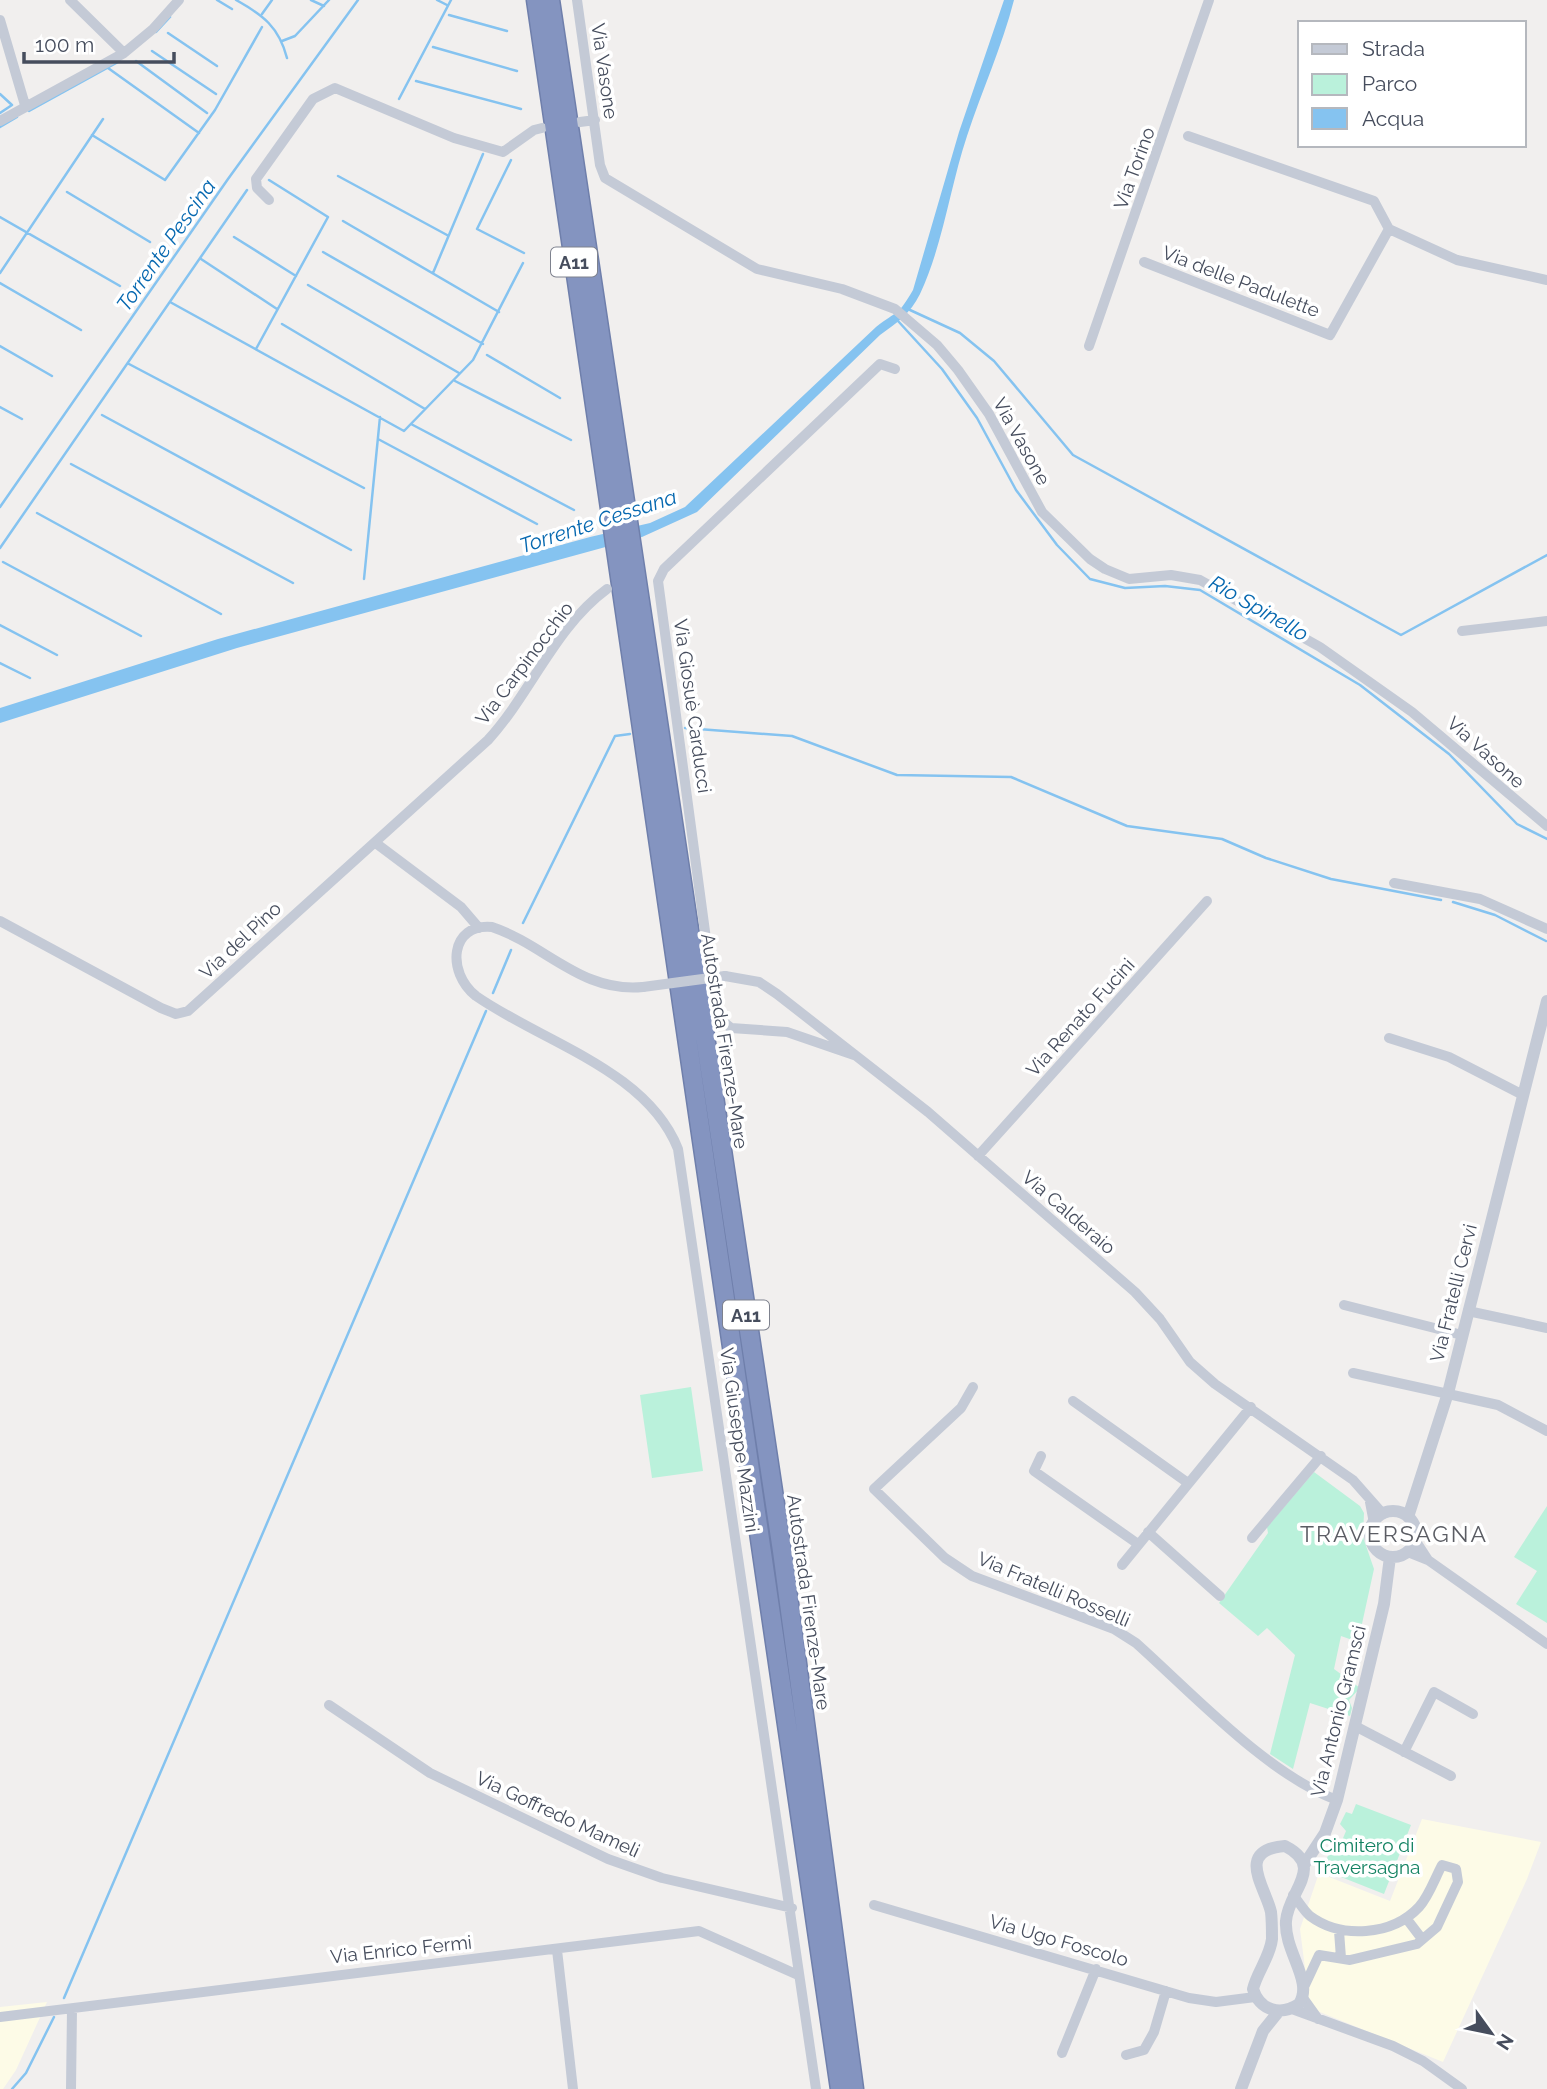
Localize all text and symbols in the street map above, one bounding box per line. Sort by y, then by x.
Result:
scale bar [24,21,175,65]
legend [1298,21,1526,147]
street label: Via Vasone [587,22,623,120]
text: 100 m [35,32,94,57]
text: Strada [1362,36,1425,61]
text: Parco [1362,71,1417,96]
text: Acqua [1362,106,1424,131]
street label: Via Torino [1109,124,1159,212]
water label: Torrente Pescina [111,174,221,316]
street label: Via delle Padulette [1159,241,1323,321]
road number: A11 [551,248,597,276]
street label: Via Vasone [989,393,1055,489]
water label: Torrente Cessana [516,484,680,558]
water label: Rio Spinello [1205,570,1313,646]
street label: Via Carpinocchio [471,597,577,729]
street label: Via Giosuè Carducci [670,618,716,794]
street label: Via Vasone [1443,712,1529,792]
street label: Via del Pino [195,897,285,983]
street label: Autostrada Firenze-Mare [697,932,753,1150]
street label: Via Renato Fucini [1021,954,1139,1080]
street label: Via Calderaio [1018,1166,1120,1258]
street label: Via Fratelli Cervi [1425,1222,1481,1364]
road number: A11 [723,1300,769,1330]
street label: Via Giuseppe Mazzini [716,1346,764,1534]
street label: Autostrada Firenze-Mare [783,1493,835,1711]
district label: TRAVERSAGNA [1300,1520,1488,1547]
street label: Via Fratelli Rosselli [974,1547,1134,1631]
street label: Via Antonio Gramsci [1306,1623,1370,1799]
street label: Via Goffredo Mameli [473,1766,643,1862]
park label: Cimitero di Traversagna [1314,1834,1420,1878]
street label: Via Ugo Foscolo [987,1910,1131,1970]
street label: Via Enrico Fermi [329,1931,473,1967]
north arrow [1456,1998,1526,2068]
text: N [1492,2030,1518,2054]

